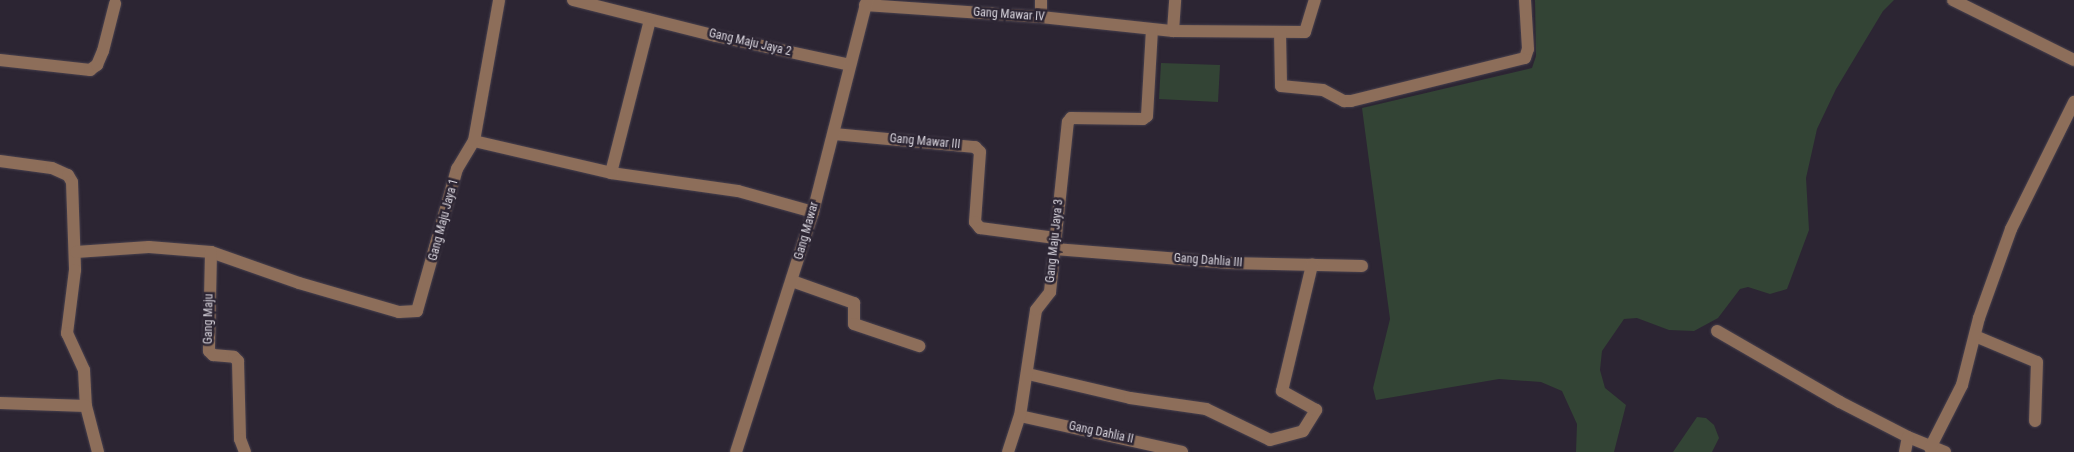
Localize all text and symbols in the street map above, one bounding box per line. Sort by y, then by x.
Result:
street label: Gang Mawar IV [973,5,1045,25]
street label: Gang Maju Jaya 2 [707,27,793,59]
street label: Gang Mawar III [889,132,961,152]
street label: Gang Maju Jaya 1 [426,177,462,263]
street label: Gang Maju Jaya 3 [1043,198,1067,284]
street label: Gang Mawar [792,200,822,262]
street label: Gang Dahlia III [1173,251,1243,271]
street label: Gang Maju [201,294,217,344]
street label: Gang Dahlia II [1067,419,1135,447]

